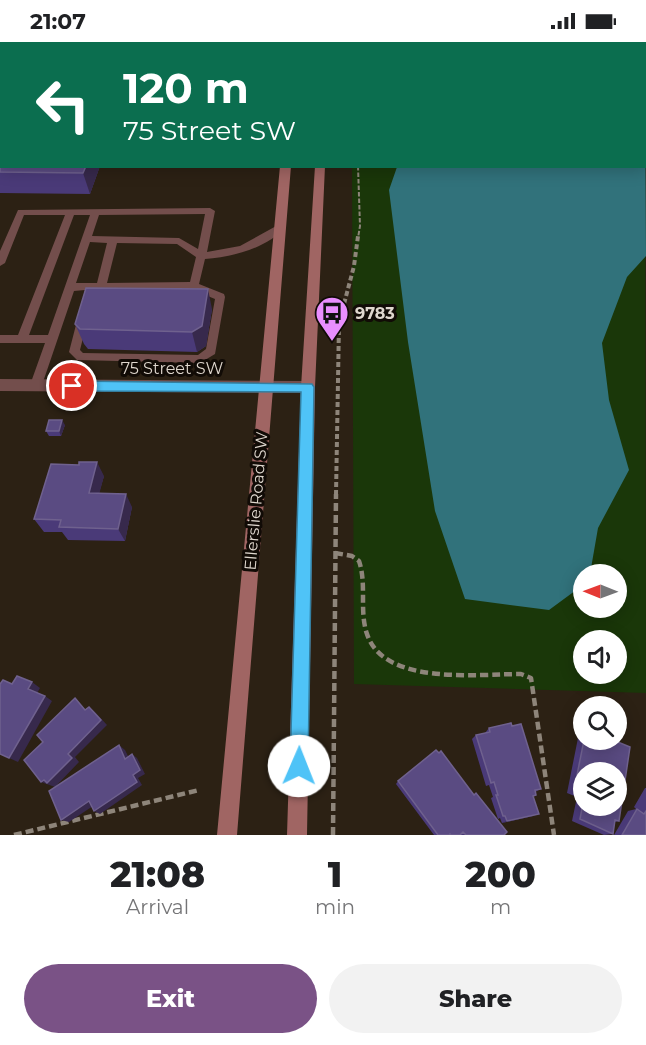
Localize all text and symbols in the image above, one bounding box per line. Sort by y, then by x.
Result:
text: 21:07 [30,8,86,35]
text: 120 m [123,62,249,114]
icon: left [24,66,102,144]
text: 75 Street SW [123,114,296,147]
bus stop icon: 9783 [314,295,350,342]
place label: 9783 [355,304,395,323]
street label: 75 Street SW [121,359,223,378]
pin [46,360,97,411]
icon: arrive [55,369,88,402]
street label: Ellerslie Road SW [240,431,272,571]
north arrow [573,564,627,618]
map controls [573,564,627,816]
button: sound [573,630,627,684]
button: search [573,696,627,750]
position arrow [267,734,331,798]
button: layers [573,762,627,816]
text: 21:08 [110,852,205,896]
text: 1 [328,852,342,896]
text: 200 [465,852,536,896]
text: Arrival [126,895,189,919]
text: min [315,895,355,919]
text: m [490,895,511,919]
button: Exit [24,964,317,1033]
button: Share [329,964,622,1033]

